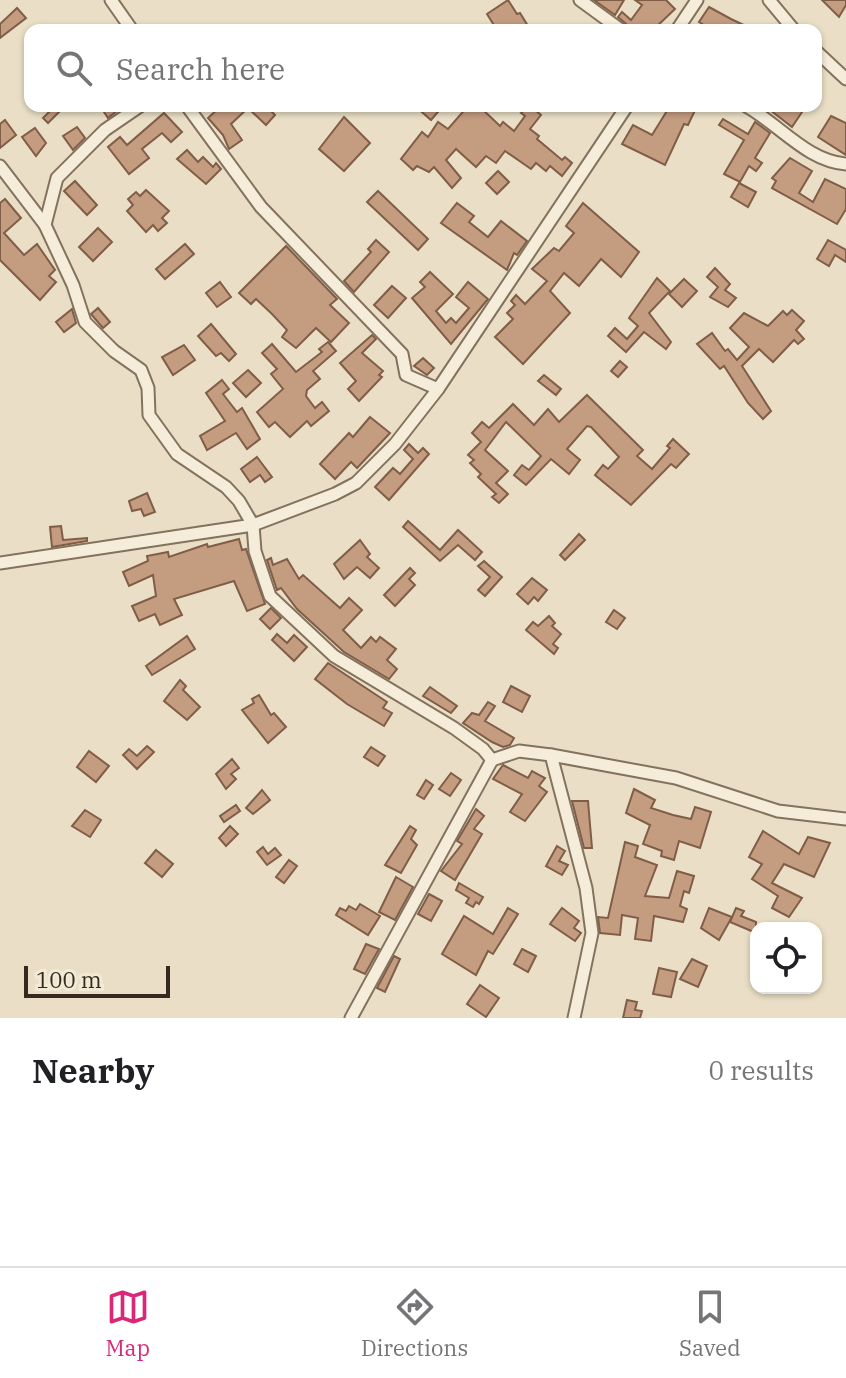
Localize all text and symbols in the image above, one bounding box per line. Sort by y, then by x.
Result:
search box [24,24,822,112]
icon: search [52,46,96,90]
text: Search here [116,49,285,88]
map controls [750,922,822,994]
button: locate [750,922,822,994]
scale bar [24,962,170,998]
text: 100 m [36,965,102,994]
text: Nearby [32,1048,154,1092]
text: 0 results [708,1053,814,1087]
tab: Map [105,1285,150,1362]
tab: Directions [361,1285,468,1362]
tab: Saved [679,1285,741,1362]

